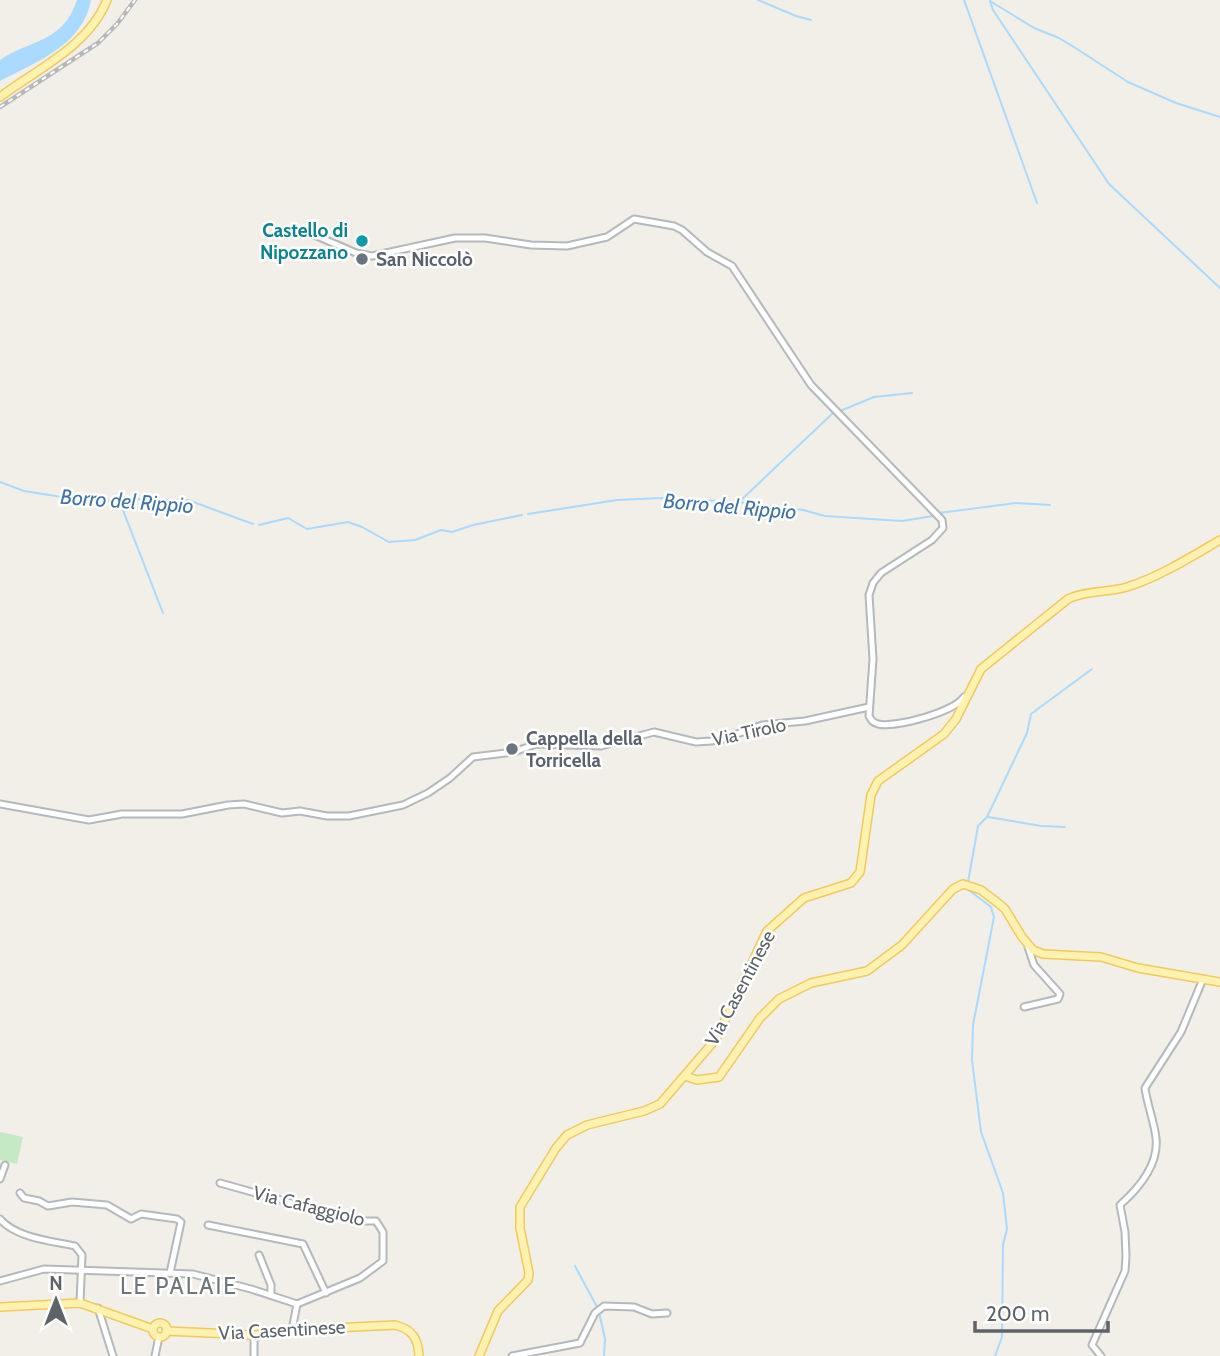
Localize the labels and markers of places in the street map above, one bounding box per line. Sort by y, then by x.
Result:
place label: Castello di Nipozzano [260,219,348,264]
marker: Castello di Nipozzano [354,233,370,249]
place label: San Niccolò [376,248,473,271]
marker: San Niccolò [354,251,370,267]
place label: Cappella della Torricella [526,727,643,772]
marker: Cappella della Torricella [504,741,520,757]

